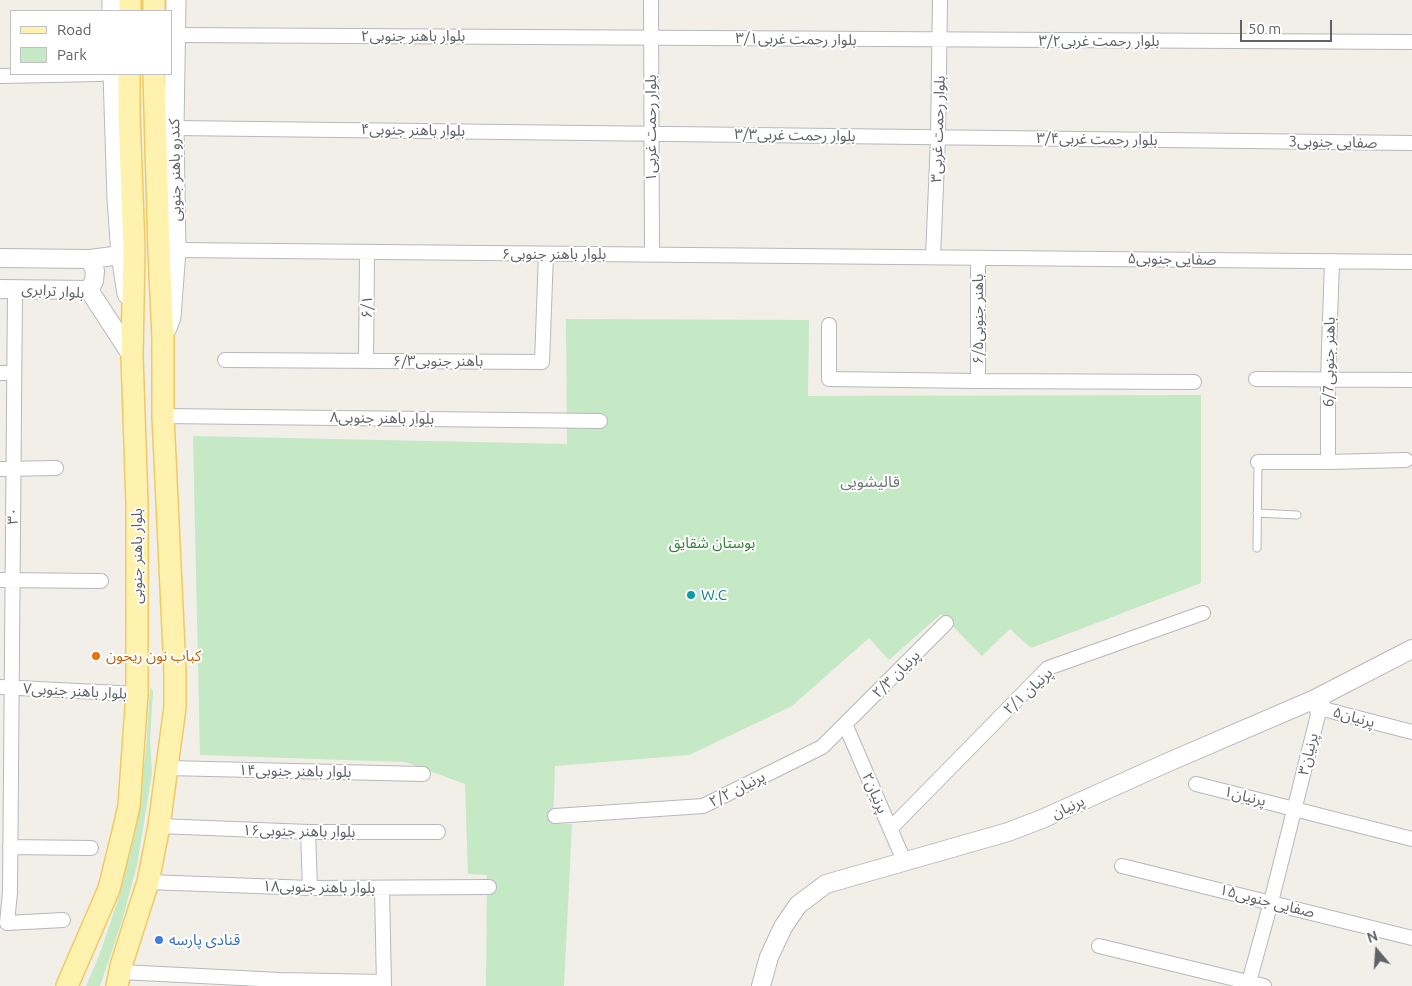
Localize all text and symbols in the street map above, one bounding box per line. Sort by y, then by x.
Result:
legend [10,10,172,75]
scale bar [1242,10,1334,42]
text: 50 m [1248,20,1281,37]
text: Road [57,21,92,38]
street label: بلوار باهنر جنوبی۲ [361,27,465,45]
street label: بلوار رحمت غربی۳/۱ [735,29,857,49]
street label: بلوار رحمت غربی۳/۲ [1038,32,1160,50]
text: Park [57,46,87,63]
street label: بلوار رحمت غربی۱ [642,74,660,182]
street label: بلوار رحمت غربی۳ [927,75,949,183]
street label: کندرو باهنر جنوبی [165,119,185,221]
street label: بلوار باهنر جنوبی۴ [361,120,465,140]
street label: بلوار رحمت غربی۳/۳ [734,125,856,145]
street label: بلوار رحمت غربی۳/۴ [1036,129,1158,149]
street label: 3صفایی جنوبی [1288,132,1378,152]
street label: بلوار باهنر جنوبی۶ [502,245,606,263]
street label: صفایی جنوبی۵ [1127,249,1217,269]
street label: باهنر جنوبی۶/۵ [969,274,987,364]
street label: بلوار ترابری [21,280,85,302]
street label: ۶/۱ [358,296,376,318]
street label: 6/7باهنر جنوبی [1319,317,1339,407]
street label: ۶/۳باهنر جنوبی [393,352,483,370]
street label: ۸بلوار باهنر جنوبی [330,408,434,428]
district label: قالیشویی [840,472,900,492]
street label: ۳۰ [4,507,22,525]
street label: بلوار باهنر جنوبی [128,508,146,604]
park label: بوستان شقایق [669,534,755,552]
place label: W.C [701,586,727,604]
marker: W.C [685,589,697,601]
street label: پرنیان ۲/۳ [868,646,924,702]
place label: کباب نون ریحون [106,647,201,665]
marker: کباب نون ریحون [90,650,102,662]
street label: پرنیان ۲/۱ [1000,664,1056,718]
street label: بلوار باهنر جنوبی۷ [22,679,128,703]
street label: پرنیان۵ [1331,703,1377,731]
street label: پرنیان۳ [1294,731,1322,777]
street label: بلوار باهنر جنوبی۱۴ [238,761,352,781]
street label: پرنیان ۲/۲ [706,767,768,811]
street label: پرنیان۲ [858,770,892,816]
street label: پرنیان۱ [1222,782,1268,810]
street label: پرنیان [1049,792,1087,822]
street label: بلوار باهنر جنوبی۱۶ [242,821,356,841]
street label: ۱۸بلوار باهنر جنوبی [262,877,376,897]
street label: صفایی جنوبی۱۵ [1217,880,1317,922]
north arrow [1352,926,1402,976]
text: N [1365,928,1380,946]
place label: قنادی پارسه [169,931,240,949]
marker: قنادی پارسه [153,934,165,946]

